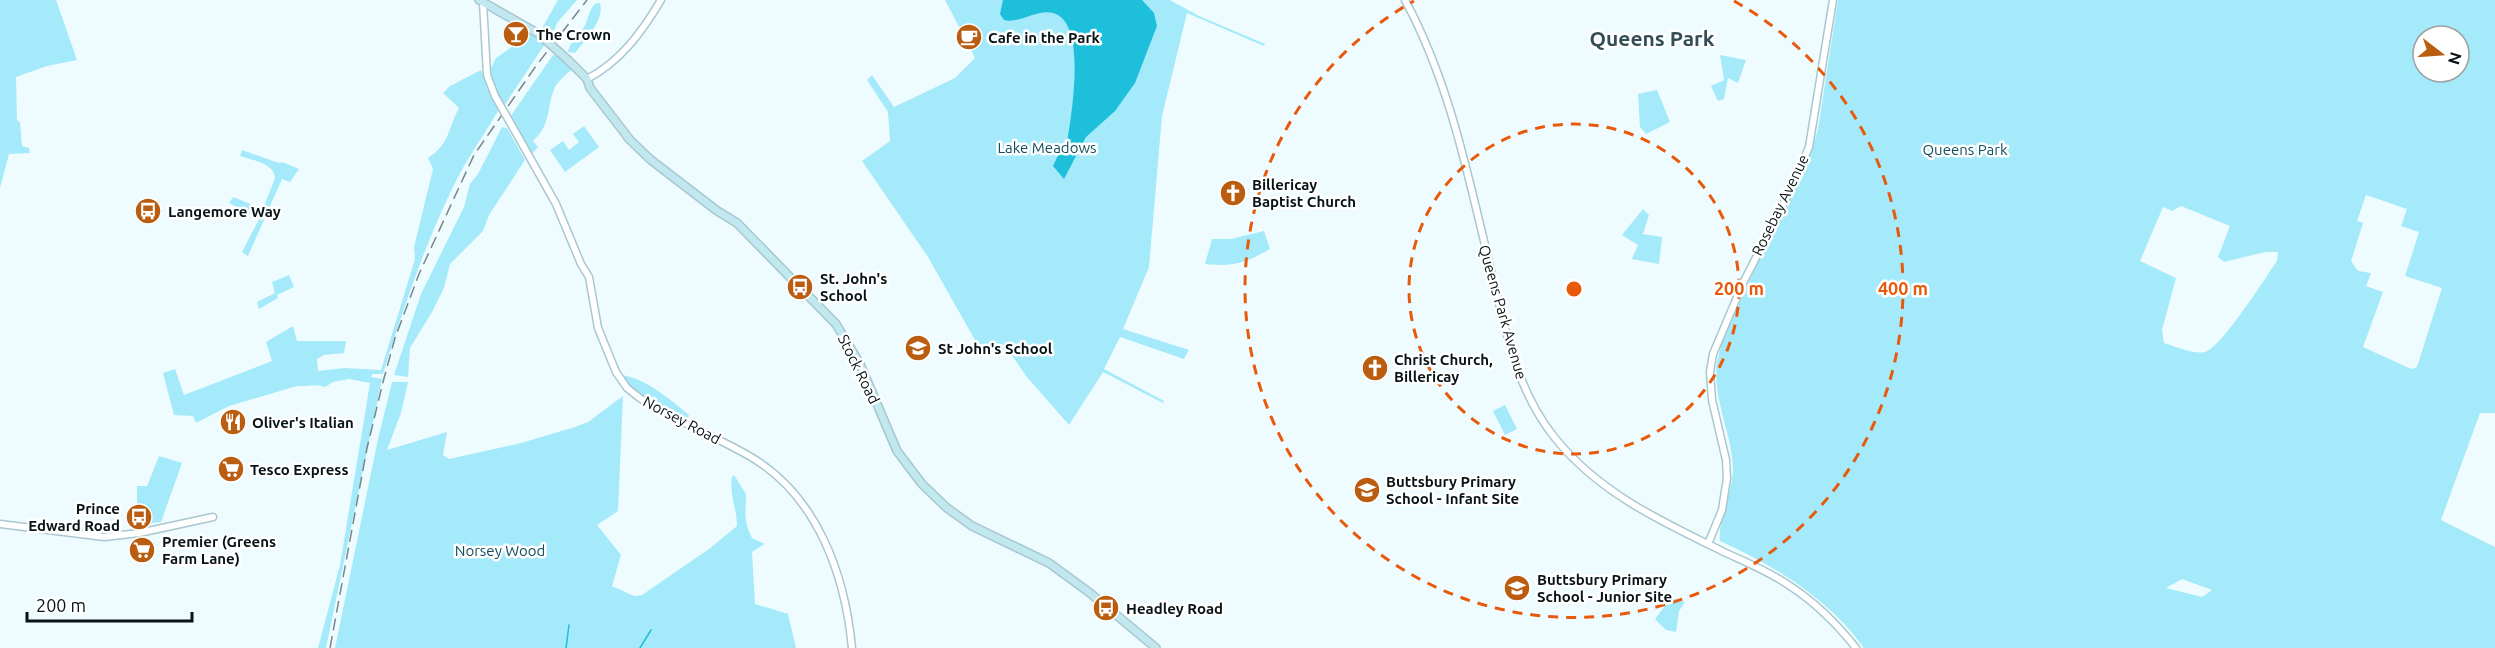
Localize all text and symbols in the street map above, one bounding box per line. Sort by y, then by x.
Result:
bar icon: The Crown [501,19,531,49]
cafe icon: Cafe in the Park [954,22,984,52]
north arrow [2411,24,2471,84]
place label: The Crown [536,26,611,43]
district label: Queens Park [1590,26,1715,50]
place label: Cafe in the Park [988,29,1101,46]
text: N [2445,50,2466,67]
park label: Lake Meadows [997,139,1097,156]
park label: Queens Park [1922,141,2008,158]
street label: Rosebay Avenue [1748,152,1812,258]
place label: Billericay Baptist Church [1252,176,1356,210]
church icon: Billericay Baptist Church [1218,178,1248,208]
bus stop icon: Langemore Way [133,196,163,226]
place label: Langemore Way [168,203,281,220]
street label: Queens Park Avenue [1476,243,1530,381]
place label: St. John's School [820,270,887,304]
bus stop icon: St. John's School [785,272,815,302]
text: 200 m [1714,278,1764,298]
text: 400 m [1878,278,1928,298]
centre of rings [1564,279,1584,299]
street label: Stock Road [835,332,883,406]
school or university icon: St John's School [903,333,933,363]
place label: St John's School [938,340,1053,357]
place label: Christ Church, Billericay [1394,351,1493,385]
church icon: Christ Church, Billericay [1360,353,1390,383]
street label: Norsey Road [640,392,724,448]
restaurant icon: Oliver's Italian [218,407,248,437]
place label: Oliver's Italian [252,414,354,431]
supermarket icon: Tesco Express [216,454,246,484]
place label: Tesco Express [250,461,349,478]
place label: Buttsbury Primary School - Infant Site [1386,473,1519,507]
school or university icon: Buttsbury Primary School - Infant Site [1352,475,1382,505]
place label: Prince Edward Road [28,500,120,534]
bus stop icon: Prince Edward Road [124,502,154,532]
place label: Premier (Greens Farm Lane) [162,533,276,567]
supermarket icon: Premier (Greens Farm Lane) [127,535,157,565]
park label: Norsey Wood [455,542,545,559]
place label: Buttsbury Primary School - Junior Site [1537,571,1672,605]
school or university icon: Buttsbury Primary School - Junior Site [1502,573,1532,603]
scale bar [27,585,192,623]
bus stop icon: Headley Road [1091,593,1121,623]
text: 200 m [36,595,86,615]
place label: Headley Road [1126,600,1223,617]

